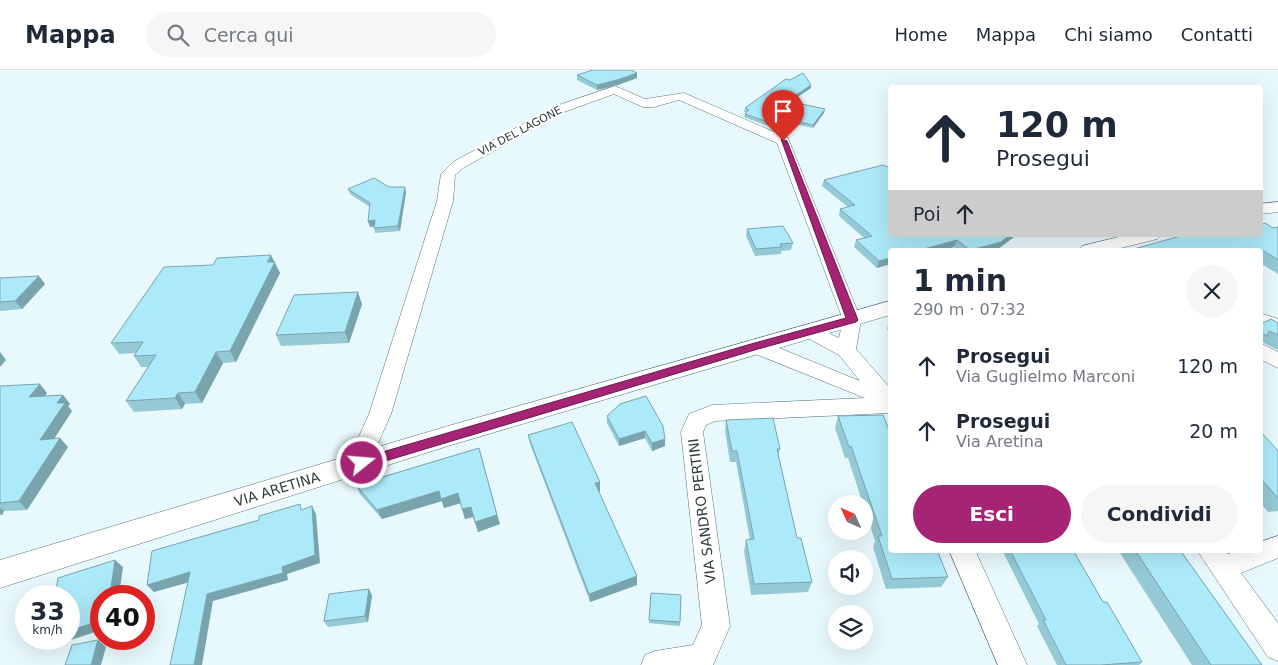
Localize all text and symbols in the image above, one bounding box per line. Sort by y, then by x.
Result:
search box [146,12,496,57]
text: Mappa [25,21,116,49]
icon: search [164,21,192,49]
text: Cerca qui [204,24,294,46]
text: Home [895,24,948,45]
text: Mappa [976,24,1036,45]
text: Chi siamo [1064,24,1153,45]
text: Contatti [1181,24,1253,45]
pin [762,90,804,141]
icon: arrive [769,97,797,125]
street label: VIA DEL LAGONE [476,103,564,159]
icon: ahead [913,105,978,170]
text: 120 m [996,105,1118,145]
text: Prosegui [996,146,1090,171]
icon: ahead [951,200,979,228]
text: Poi [913,203,941,225]
text: 1 min [913,263,1007,298]
button: close [1186,265,1238,317]
text: 290 m · 07:32 [913,300,1026,319]
text: Prosegui [956,345,1050,367]
icon: ahead [913,352,941,380]
text: 120 m [1177,355,1238,377]
text: Via Guglielmo Marconi [956,367,1135,386]
text: Prosegui [956,410,1050,432]
icon: ahead [913,417,941,445]
text: 20 m [1189,420,1238,442]
text: Via Aretina [956,432,1044,451]
position arrow [335,436,387,488]
street label: VIA SANDRO PERTINI [685,437,719,585]
street label: VIA ARETINA [232,468,322,510]
button: Esci [913,485,1071,543]
button: Condividi [1081,485,1238,543]
north arrow [828,495,872,540]
map controls [828,495,873,650]
button: sound [828,550,873,595]
speed limit sign: 40 [90,585,155,650]
text: 33 [30,597,65,626]
button: layers [828,605,873,650]
text: km/h [32,623,63,637]

